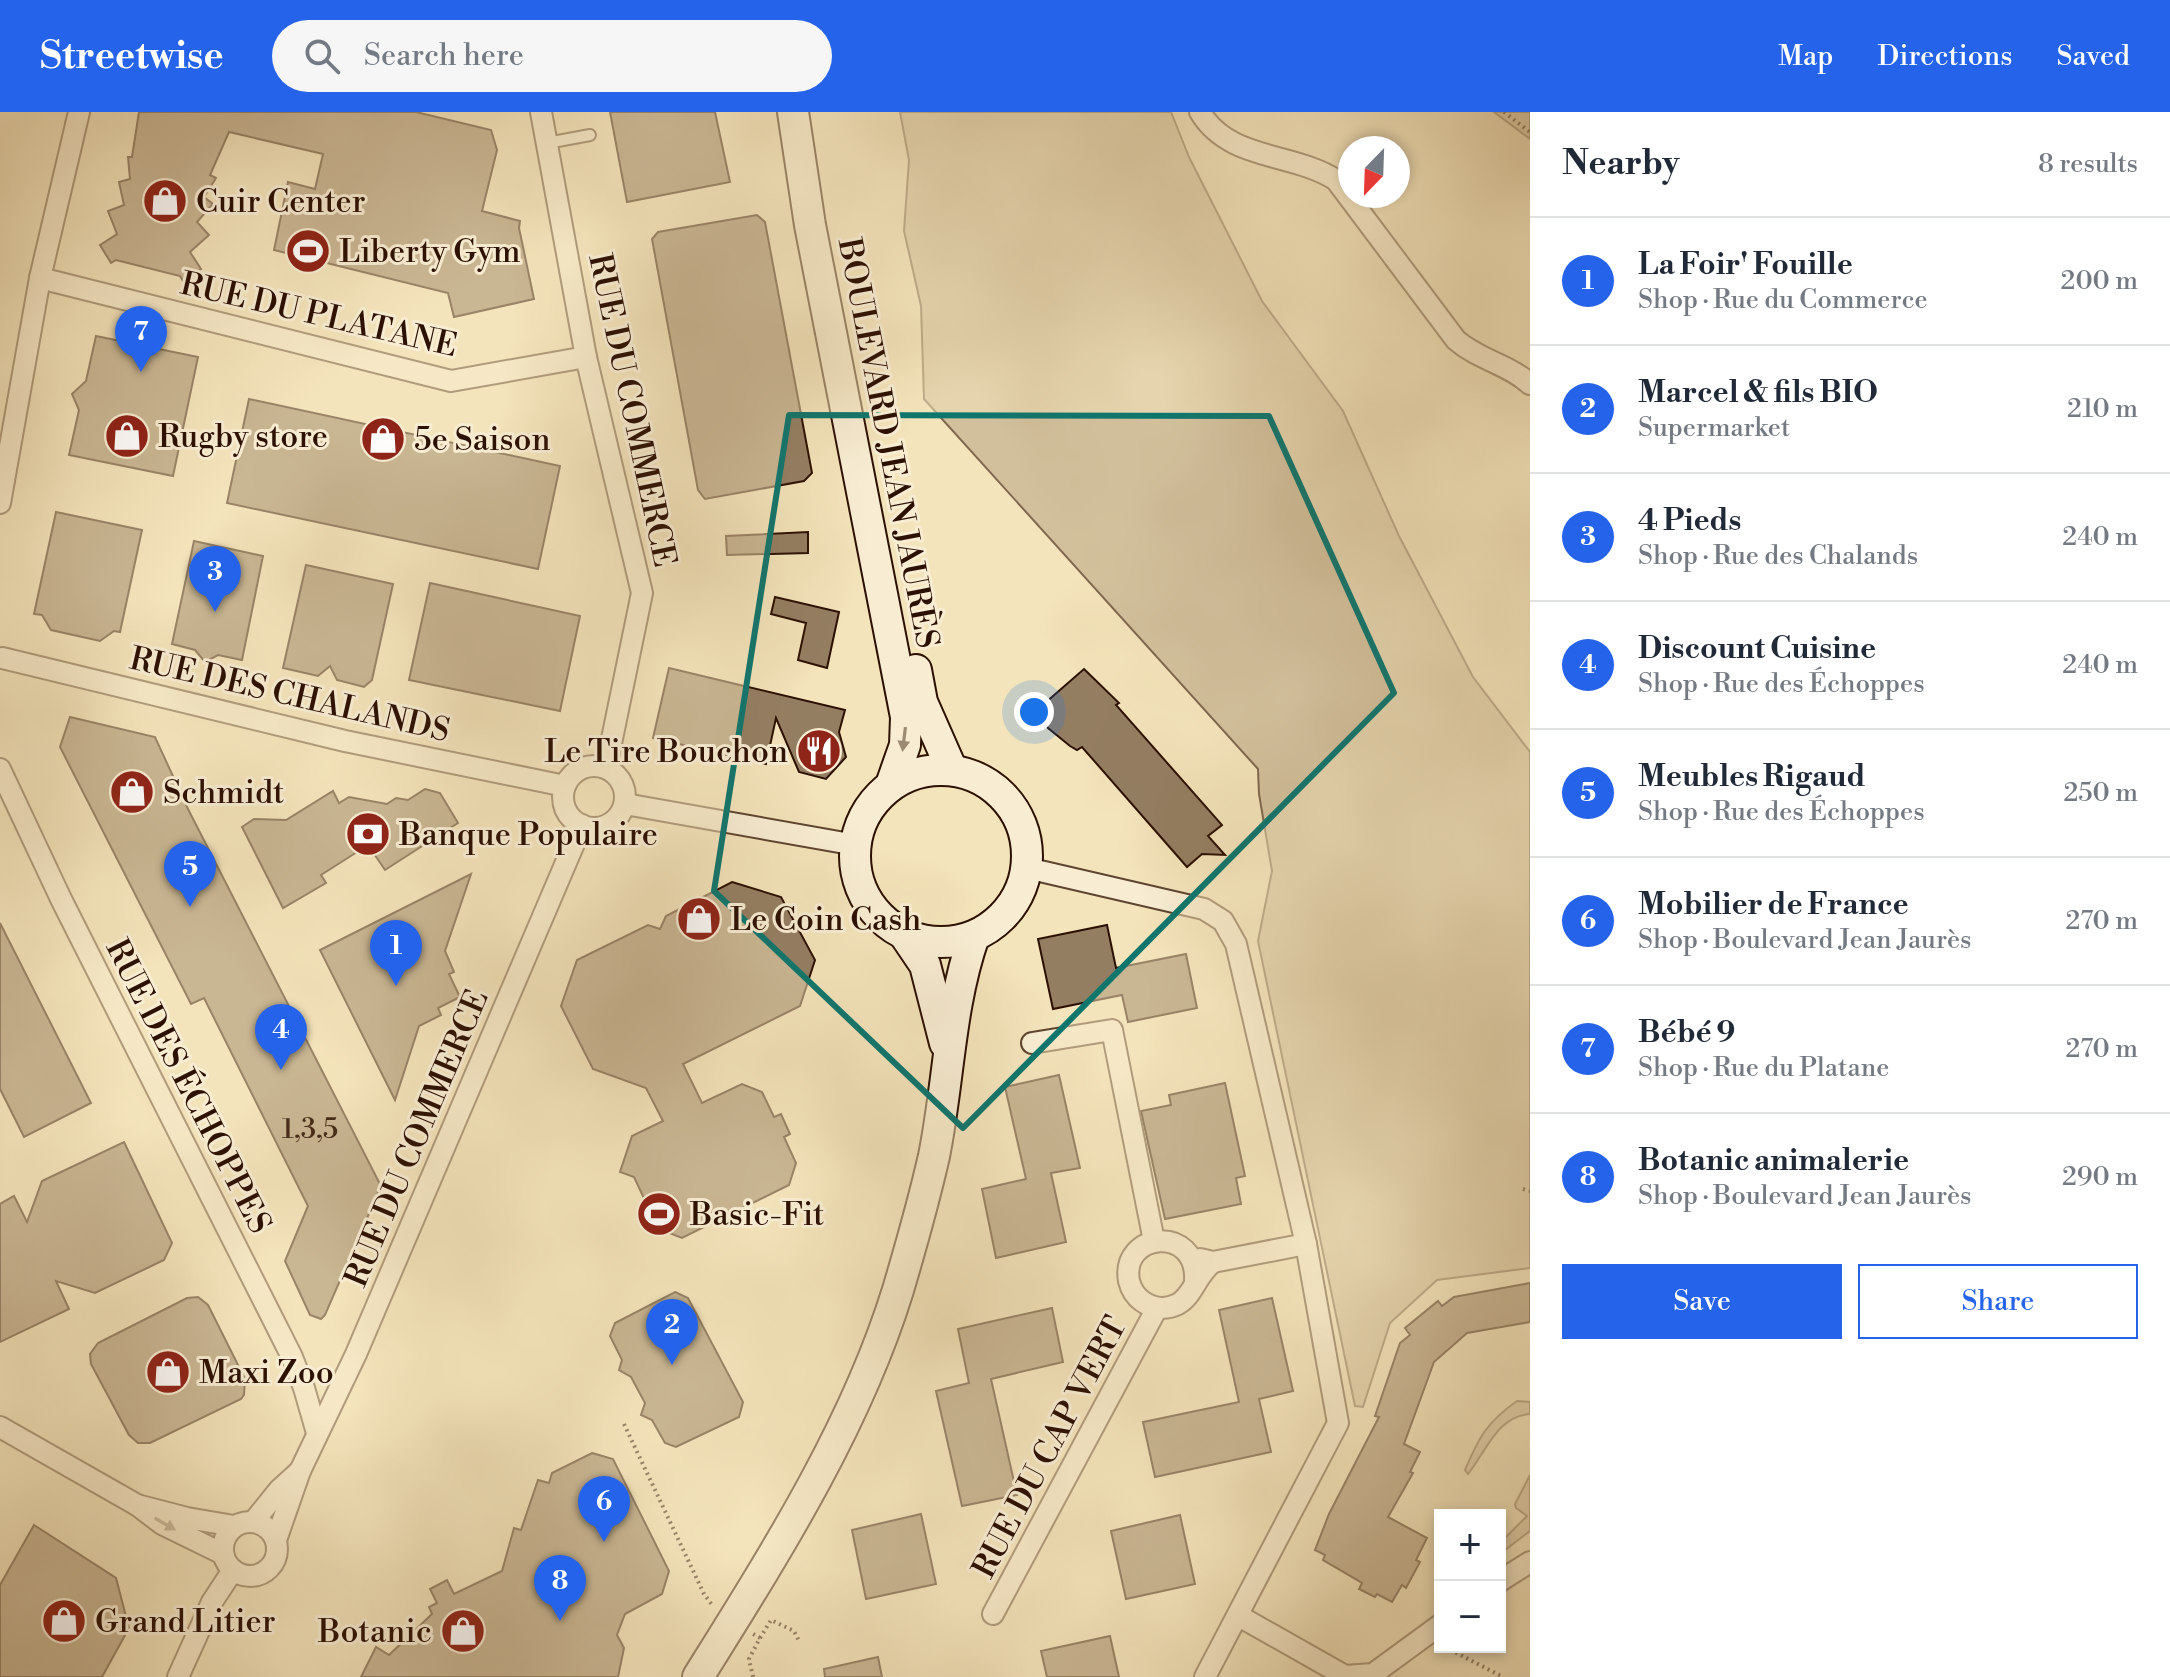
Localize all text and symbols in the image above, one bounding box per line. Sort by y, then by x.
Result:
search box [272,20,832,92]
text: Streetwise [40,33,224,80]
icon: search [300,34,344,78]
text: Search here [364,37,524,75]
text: Map [1778,39,1833,74]
text: Directions [1877,39,2012,74]
text: Saved [2056,39,2130,74]
north arrow [1338,136,1410,208]
text: Nearby [1562,143,1680,185]
text: 8 results [2038,148,2138,180]
shop icon: Cuir Center [141,177,189,225]
place label: Cuir Center [196,182,366,222]
sports icon: Liberty Gym [284,227,332,275]
place label: Liberty Gym [339,232,521,272]
street label: BOULEVARD JEAN JAURÈS [828,233,949,652]
text: La Foir' Fouille [1638,246,1853,284]
street label: RUE DU COMMERCE [579,250,685,571]
street label: RUE DU PLATANE [176,264,461,366]
text: 1 [1582,265,1594,297]
text: 200 m [2061,265,2138,297]
text: Shop · Rue du Commerce [1638,284,1928,316]
pin: 7 [115,306,167,372]
text: Marcel & fils BIO [1638,374,1878,412]
text: 2 [1580,393,1596,425]
text: 210 m [2067,393,2138,425]
shop icon: Rugby store [103,412,151,460]
text: Supermarket [1638,412,1790,444]
shop icon: 5e Saison [359,415,407,463]
place label: Rugby store [158,417,328,457]
place label: 5e Saison [414,420,551,460]
text: 4 Pieds [1638,502,1741,540]
text: 3 [1580,521,1596,553]
text: 240 m [2062,521,2138,553]
text: Shop · Rue des Chalands [1638,540,1918,572]
pin: 3 [189,546,241,612]
text: Discount Cuisine [1638,630,1876,668]
street label: RUE DES CHALANDS [126,639,454,751]
text: 4 [1579,649,1597,681]
text: 240 m [2062,649,2138,681]
text: Shop · Rue des Échoppes [1638,668,1925,700]
your location [1014,692,1054,732]
restaurant icon: Le Tire Bouchon [795,727,843,775]
one-way arrow [897,727,910,752]
place label: Le Tire Bouchon [544,732,788,772]
text: Meubles Rigaud [1638,758,1866,796]
shop icon: Schmidt [108,768,156,816]
place label: Schmidt [163,773,284,813]
text: 5 [1580,777,1596,809]
text: 250 m [2063,777,2138,809]
text: Shop · Rue des Échoppes [1638,796,1925,828]
bank icon: Banque Populaire [344,810,392,858]
place label: Banque Populaire [398,815,658,855]
pin: 5 [164,841,216,907]
text: Mobilier de France [1638,886,1909,924]
shop icon: Le Coin Cash [675,895,723,943]
place label: Le Coin Cash [730,900,921,940]
text: 6 [1580,905,1596,937]
text: 270 m [2065,905,2138,937]
pin: 1 [370,920,422,986]
text: Shop · Boulevard Jean Jaurès [1638,924,1971,956]
street label: RUE DES ÉCHOPPES [96,932,282,1240]
street label: RUE DU COMMERCE [336,984,498,1293]
pin: 4 [255,1004,307,1070]
text: Bébé 9 [1638,1014,1735,1052]
text: 7 [1580,1033,1596,1065]
text: 270 m [2065,1033,2138,1065]
text: Shop · Rue du Platane [1638,1052,1889,1084]
house number: 1,3,5 [282,1112,338,1147]
text: Botanic animalerie [1638,1142,1909,1180]
text: 8 [1580,1161,1596,1193]
text: 290 m [2062,1161,2138,1193]
text: Shop · Boulevard Jean Jaurès [1638,1180,1971,1212]
sports icon: Basic-Fit [635,1190,683,1238]
place label: Basic-Fit [689,1195,824,1235]
button: Save [1562,1264,1842,1339]
button: Share [1858,1264,2138,1339]
pin: 2 [646,1299,698,1365]
street label: RUE DU CAP VERT [964,1310,1136,1585]
shop icon: Maxi Zoo [144,1348,192,1396]
place label: Maxi Zoo [199,1353,334,1393]
pin: 6 [578,1476,630,1542]
map controls [1434,1509,1506,1653]
button: + [1434,1509,1506,1581]
one-way arrow [154,1517,176,1531]
pin: 8 [534,1555,586,1621]
button: − [1434,1581,1506,1653]
shop icon: Grand Litier [40,1597,88,1645]
place label: Grand Litier [95,1602,276,1642]
shop icon: Botanic [439,1607,487,1655]
place label: Botanic [317,1612,432,1652]

